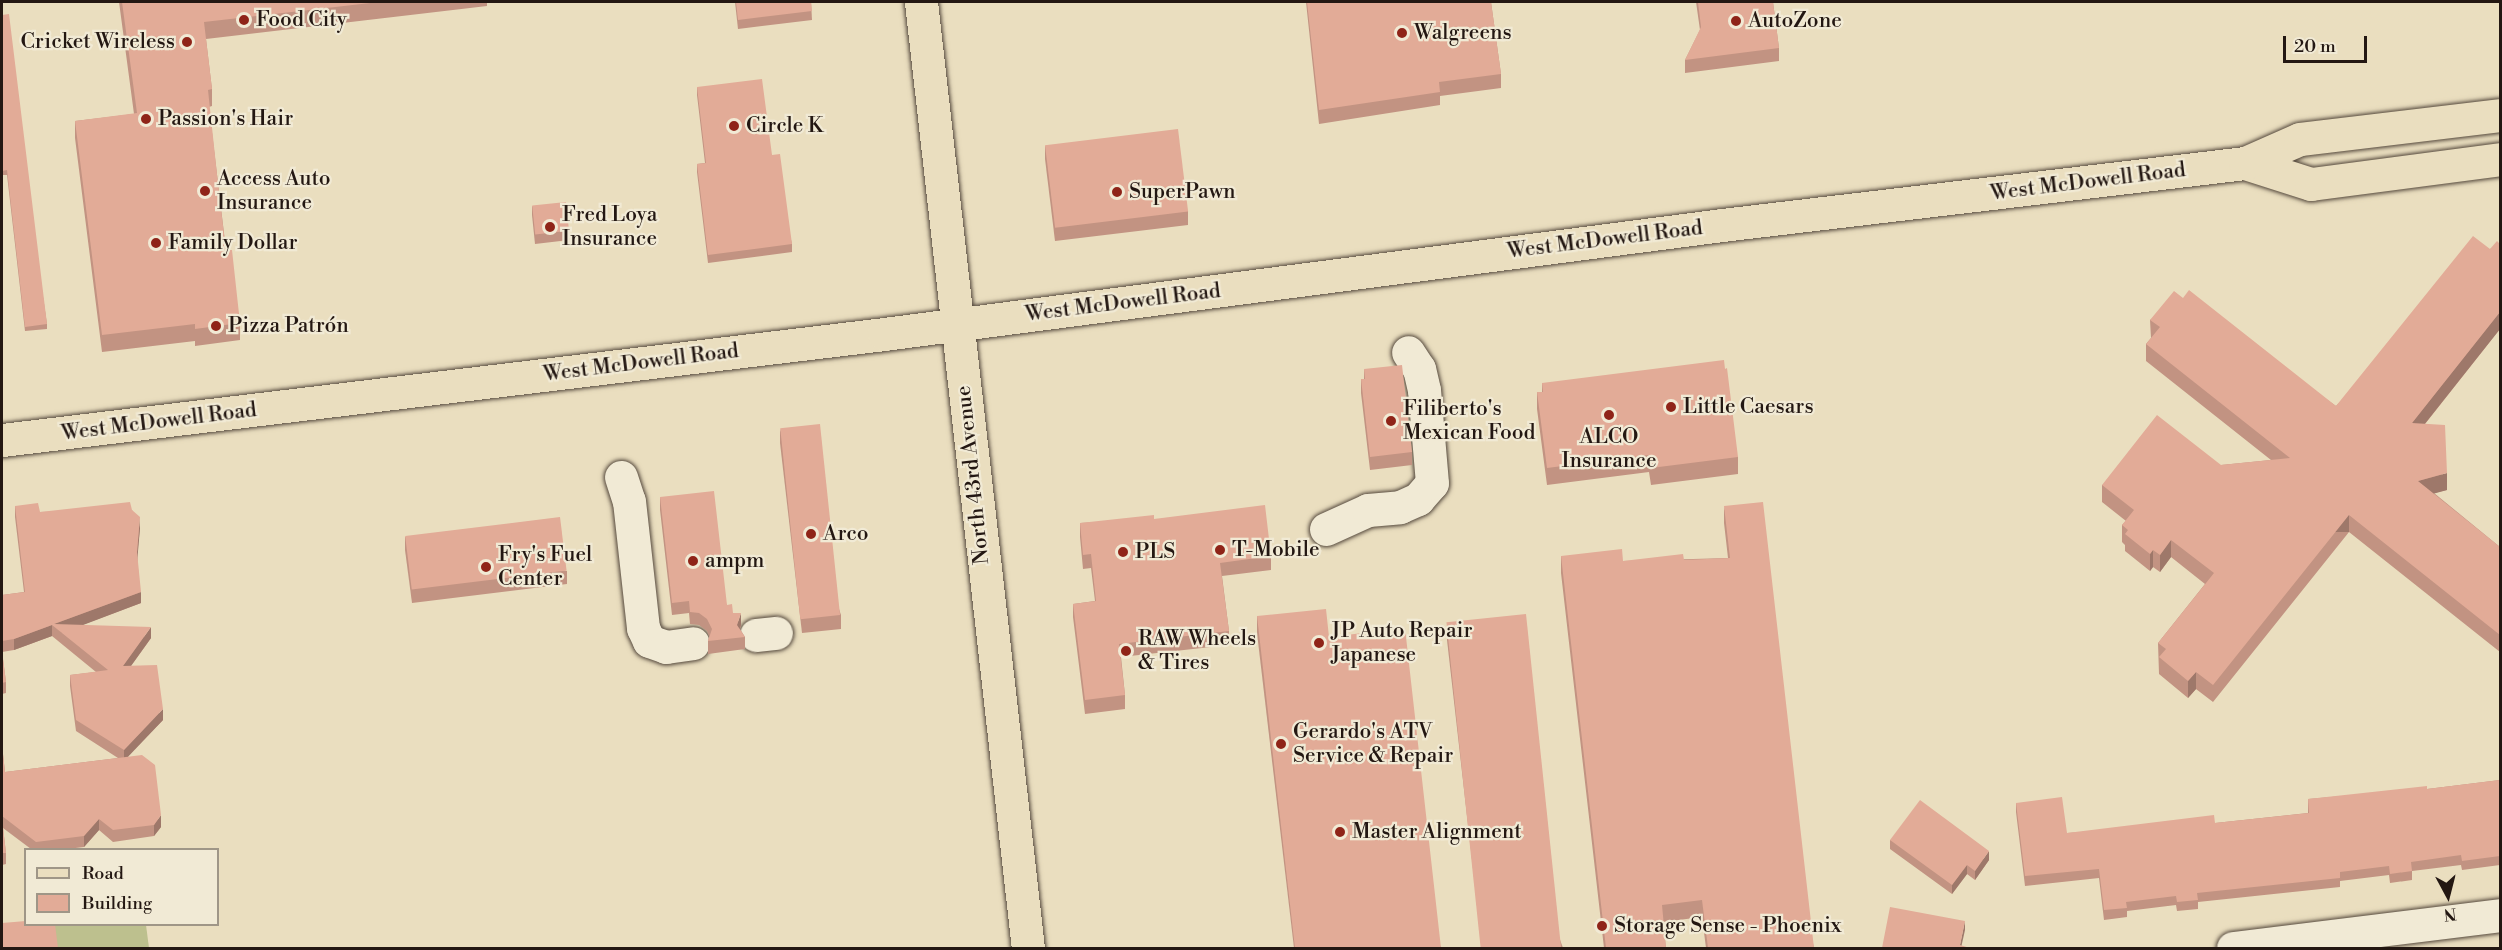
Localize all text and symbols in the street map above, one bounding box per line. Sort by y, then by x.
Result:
place label: Food City [256,7,347,33]
place label: AutoZone [1748,8,1842,34]
marker: Food City [237,13,251,27]
marker: AutoZone [1729,14,1743,28]
place label: Walgreens [1414,20,1512,46]
scale bar [2286,24,2370,62]
marker: Walgreens [1395,26,1409,40]
place label: Cricket Wireless [20,29,175,55]
marker: Cricket Wireless [180,35,194,49]
text: 20 m [2294,35,2336,58]
place label: Passion's Hair [158,106,293,132]
marker: Passion's Hair [139,112,153,126]
place label: Circle K [746,113,823,139]
marker: Circle K [727,119,741,133]
street label: West McDowell Road [1989,158,2187,206]
place label: Access Auto Insurance [217,166,331,216]
place label: SuperPawn [1129,179,1236,205]
marker: Access Auto Insurance [198,184,212,198]
marker: SuperPawn [1110,185,1124,199]
place label: Fred Loya Insurance [562,202,657,252]
street label: West McDowell Road [1506,216,1704,264]
marker: Fred Loya Insurance [543,220,557,234]
place label: Family Dollar [168,230,298,256]
marker: Family Dollar [149,236,163,250]
street label: West McDowell Road [1024,279,1222,327]
place label: Pizza Patrón [228,313,349,339]
marker: Pizza Patrón [209,319,223,333]
street label: West McDowell Road [542,339,740,387]
street label: North 43rd Avenue [951,384,995,566]
place label: Little Caesars [1683,394,1814,420]
place label: Filiberto's Mexican Food [1403,396,1536,446]
street label: West McDowell Road [60,398,258,446]
marker: Little Caesars [1664,400,1678,414]
marker: ALCO Insurance [1602,408,1616,422]
marker: Filiberto's Mexican Food [1384,414,1398,428]
place label: ALCO Insurance [1562,424,1656,474]
place label: Arco [823,521,869,547]
marker: Arco [804,527,818,541]
place label: T-Mobile [1232,537,1320,563]
place label: PLS [1135,539,1175,565]
place label: Fry's Fuel Center [498,542,592,592]
marker: T-Mobile [1213,543,1227,557]
marker: PLS [1116,545,1130,559]
place label: ampm [705,548,764,574]
marker: ampm [686,554,700,568]
marker: Fry's Fuel Center [479,560,493,574]
place label: JP Auto Repair Japanese [1331,618,1473,668]
place label: RAW Wheels & Tires [1138,626,1256,676]
marker: JP Auto Repair Japanese [1312,636,1326,650]
marker: RAW Wheels & Tires [1119,644,1133,658]
place label: Gerardo's ATV Service & Repair [1293,719,1453,769]
marker: Gerardo's ATV Service & Repair [1274,737,1288,751]
place label: Master Alignment [1352,819,1522,845]
marker: Master Alignment [1333,825,1347,839]
legend [24,848,219,926]
text: Road [82,862,124,885]
north arrow [2418,866,2478,926]
text: Building [82,892,152,915]
text: N [2443,903,2458,925]
place label: Storage Sense - Phoenix [1614,913,1841,939]
marker: Storage Sense - Phoenix [1595,919,1609,933]

